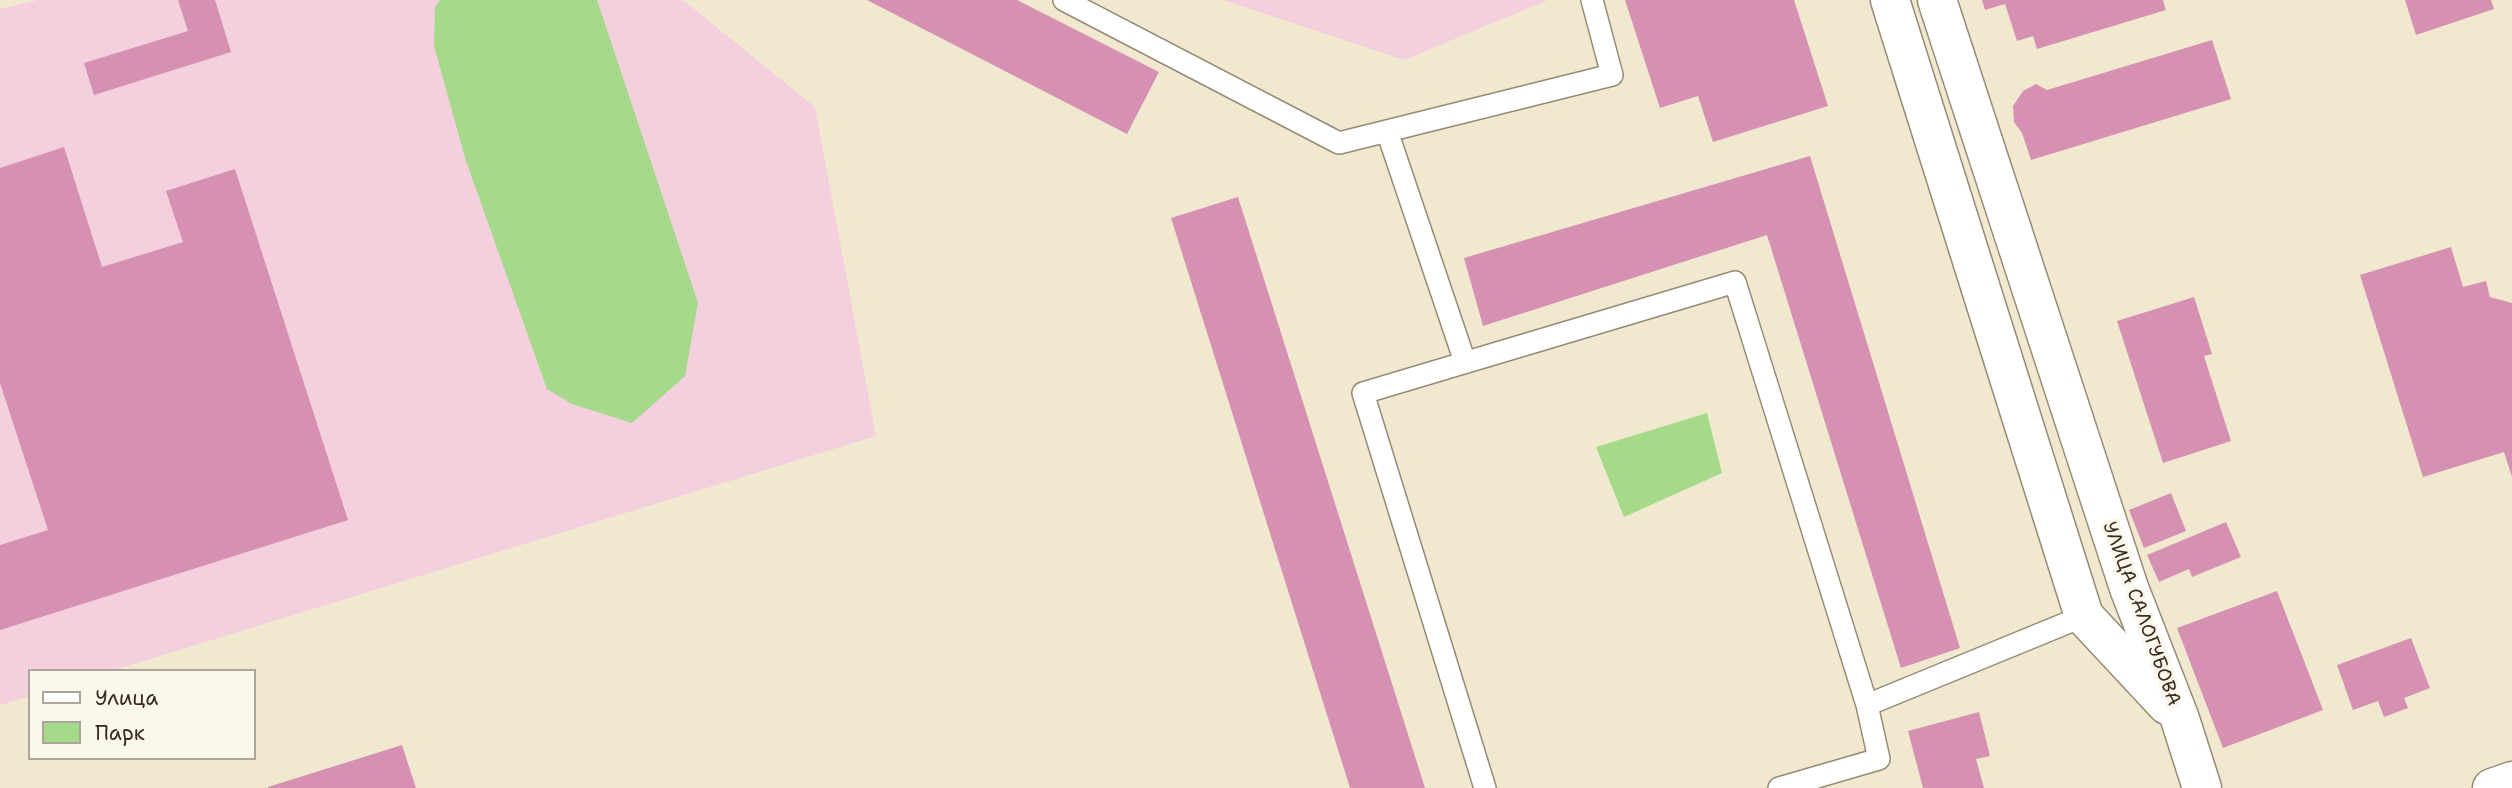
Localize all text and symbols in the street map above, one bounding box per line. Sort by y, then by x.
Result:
street label: УЛИЦА САЛОГУБОВА [2097,519,2185,709]
legend [28,669,256,760]
text: Улица [95,684,158,712]
text: Парк [95,719,145,747]

